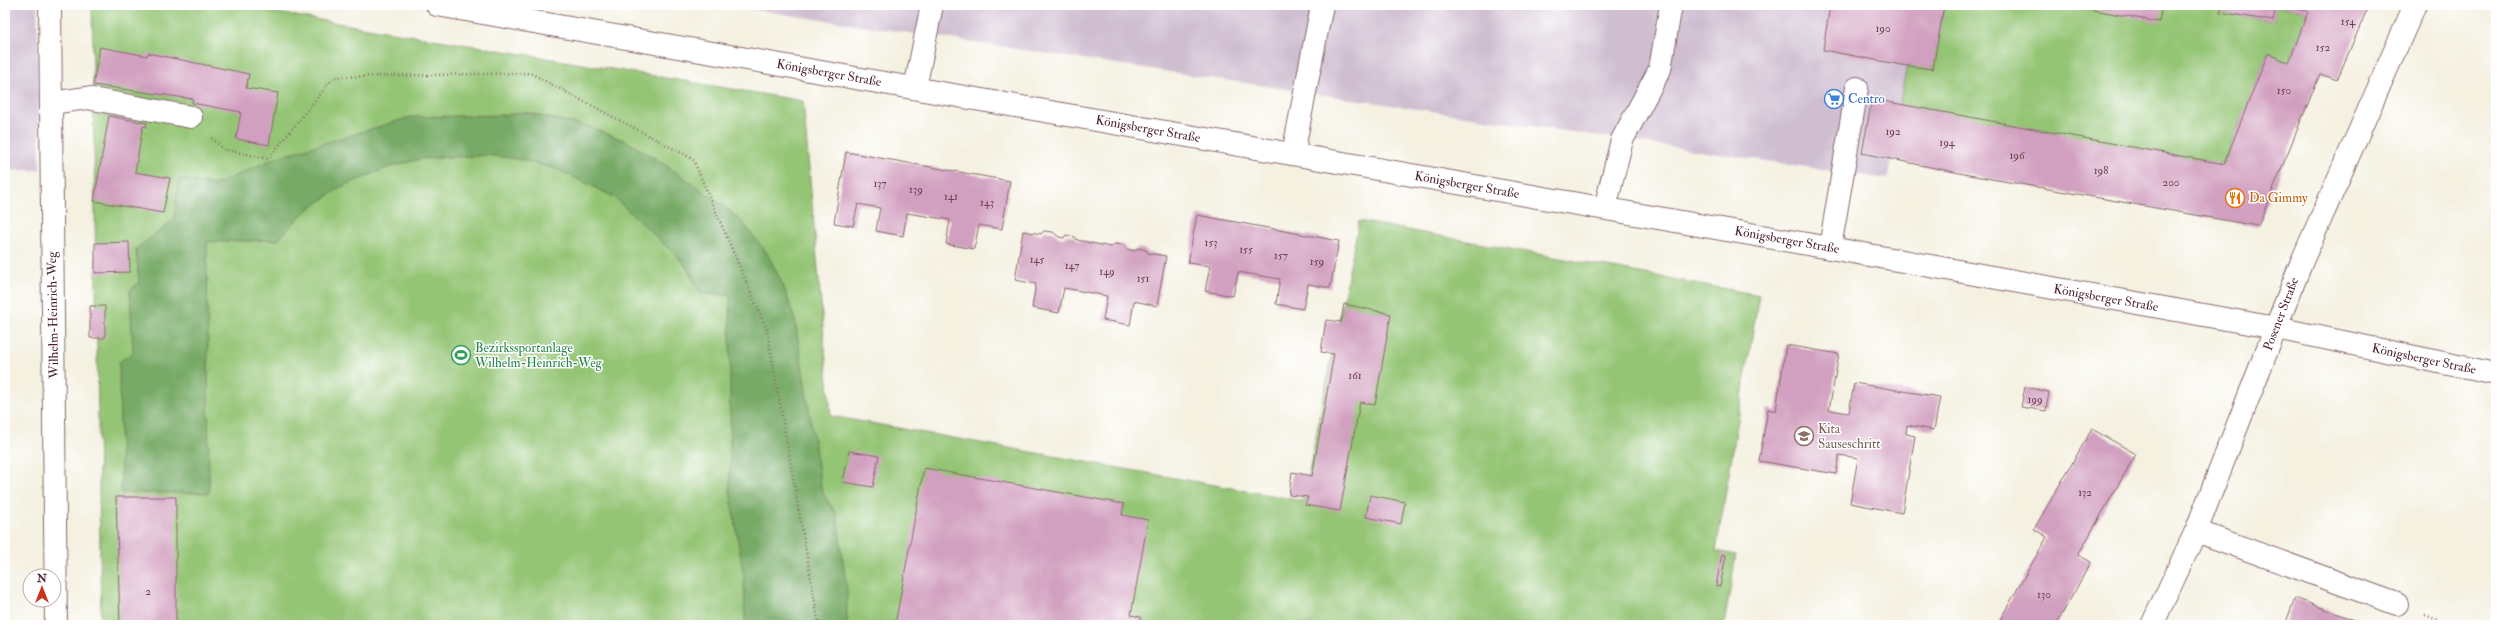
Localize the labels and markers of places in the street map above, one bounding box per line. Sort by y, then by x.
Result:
supermarket icon: Centro [1823,88,1845,110]
place label: Centro [1848,91,1885,107]
restaurant icon: Da Gimmy [2224,187,2246,209]
place label: Da Gimmy [2249,190,2308,207]
place label: Bezirkssportanlage Wilhelm-Heinrich-Weg [474,340,603,371]
sports icon: Bezirkssportanlage Wilhelm-Heinrich-Weg [450,344,472,366]
place label: Kita Sauseschritt [1818,421,1880,452]
school or university icon: Kita Sauseschritt [1793,425,1815,447]

